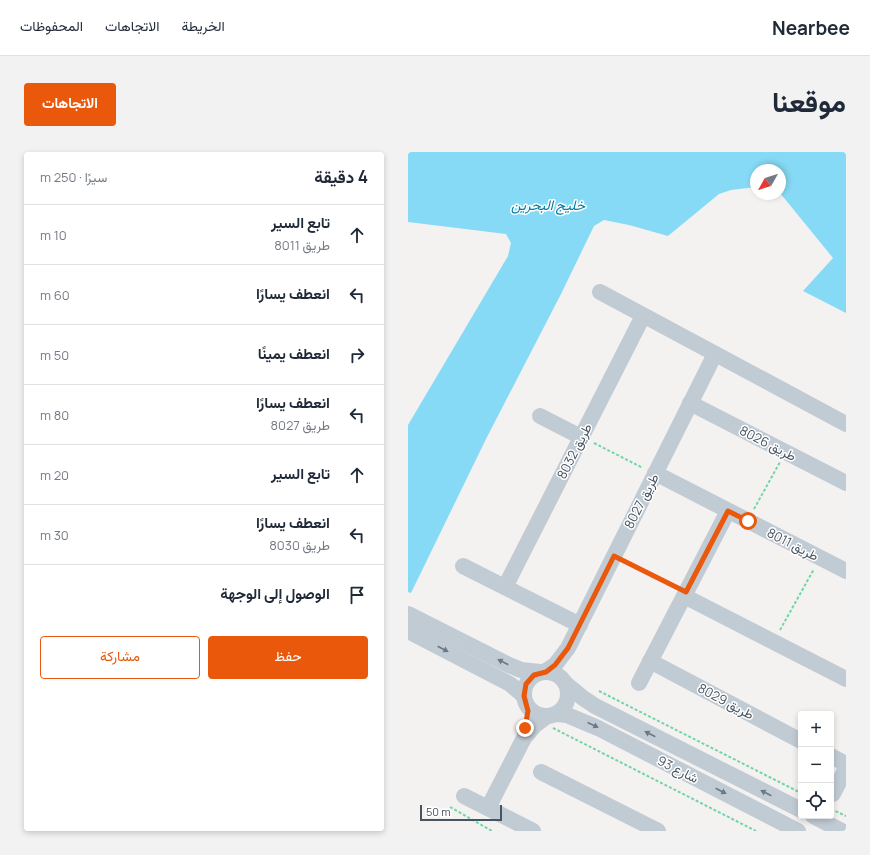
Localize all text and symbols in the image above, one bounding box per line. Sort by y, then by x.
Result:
text: Nearbee [772,15,850,41]
text: المحفوظات [20,16,83,35]
text: الاتجاهات [105,16,159,35]
text: الخريطة [181,16,225,35]
text: موقعنا [772,82,846,120]
button: الاتجاهات [24,83,116,126]
north arrow [750,164,786,200]
text: 4 دقيقة [314,165,368,188]
text: سيرًا · 250 m [40,168,107,186]
water label: خليج البحرين [511,195,586,215]
text: تابع السير [271,212,330,233]
icon: ahead [346,224,368,246]
text: 10 m [40,226,67,244]
text: طريق 8011 [274,236,330,254]
text: انعطف يسارًا [256,283,330,304]
icon: left [346,284,368,306]
text: 60 m [40,286,70,304]
text: انعطف يمينًا [258,343,330,364]
icon: right [346,344,368,366]
text: 50 m [40,346,69,364]
text: انعطف يسارًا [256,392,330,413]
icon: left [346,404,368,426]
text: 80 m [40,406,69,424]
text: طريق 8027 [270,416,330,434]
street label: طريق 8032 [552,420,596,482]
street label: طريق 8026 [737,421,799,465]
text: تابع السير [271,463,330,484]
icon: ahead [346,464,368,486]
text: 20 m [40,466,69,484]
street label: طريق 8027 [619,470,663,532]
text: انعطف يسارًا [256,512,330,533]
route start [739,512,757,530]
street label: طريق 8011 [764,523,822,565]
icon: left [346,524,368,546]
text: 30 m [40,526,69,544]
text: طريق 8030 [269,536,330,554]
text: الوصول إلى الوجهة [220,583,330,604]
icon: arrive [346,584,368,606]
button: مشاركة [40,636,200,679]
button: حفظ [208,636,368,679]
one-way arrow [437,646,449,652]
one-way arrow [497,659,509,665]
street label: طريق 8029 [695,679,757,723]
map controls [798,711,834,819]
button: + [798,711,834,747]
route end [516,719,534,737]
one-way arrow [587,722,598,728]
one-way arrow [644,731,656,737]
button: − [798,747,834,783]
street label: شارع 93 [654,751,702,788]
button: locate [798,783,834,819]
one-way arrow [715,788,727,794]
one-way arrow [760,789,772,796]
scale bar [420,803,502,822]
text: 50 m [426,804,451,819]

